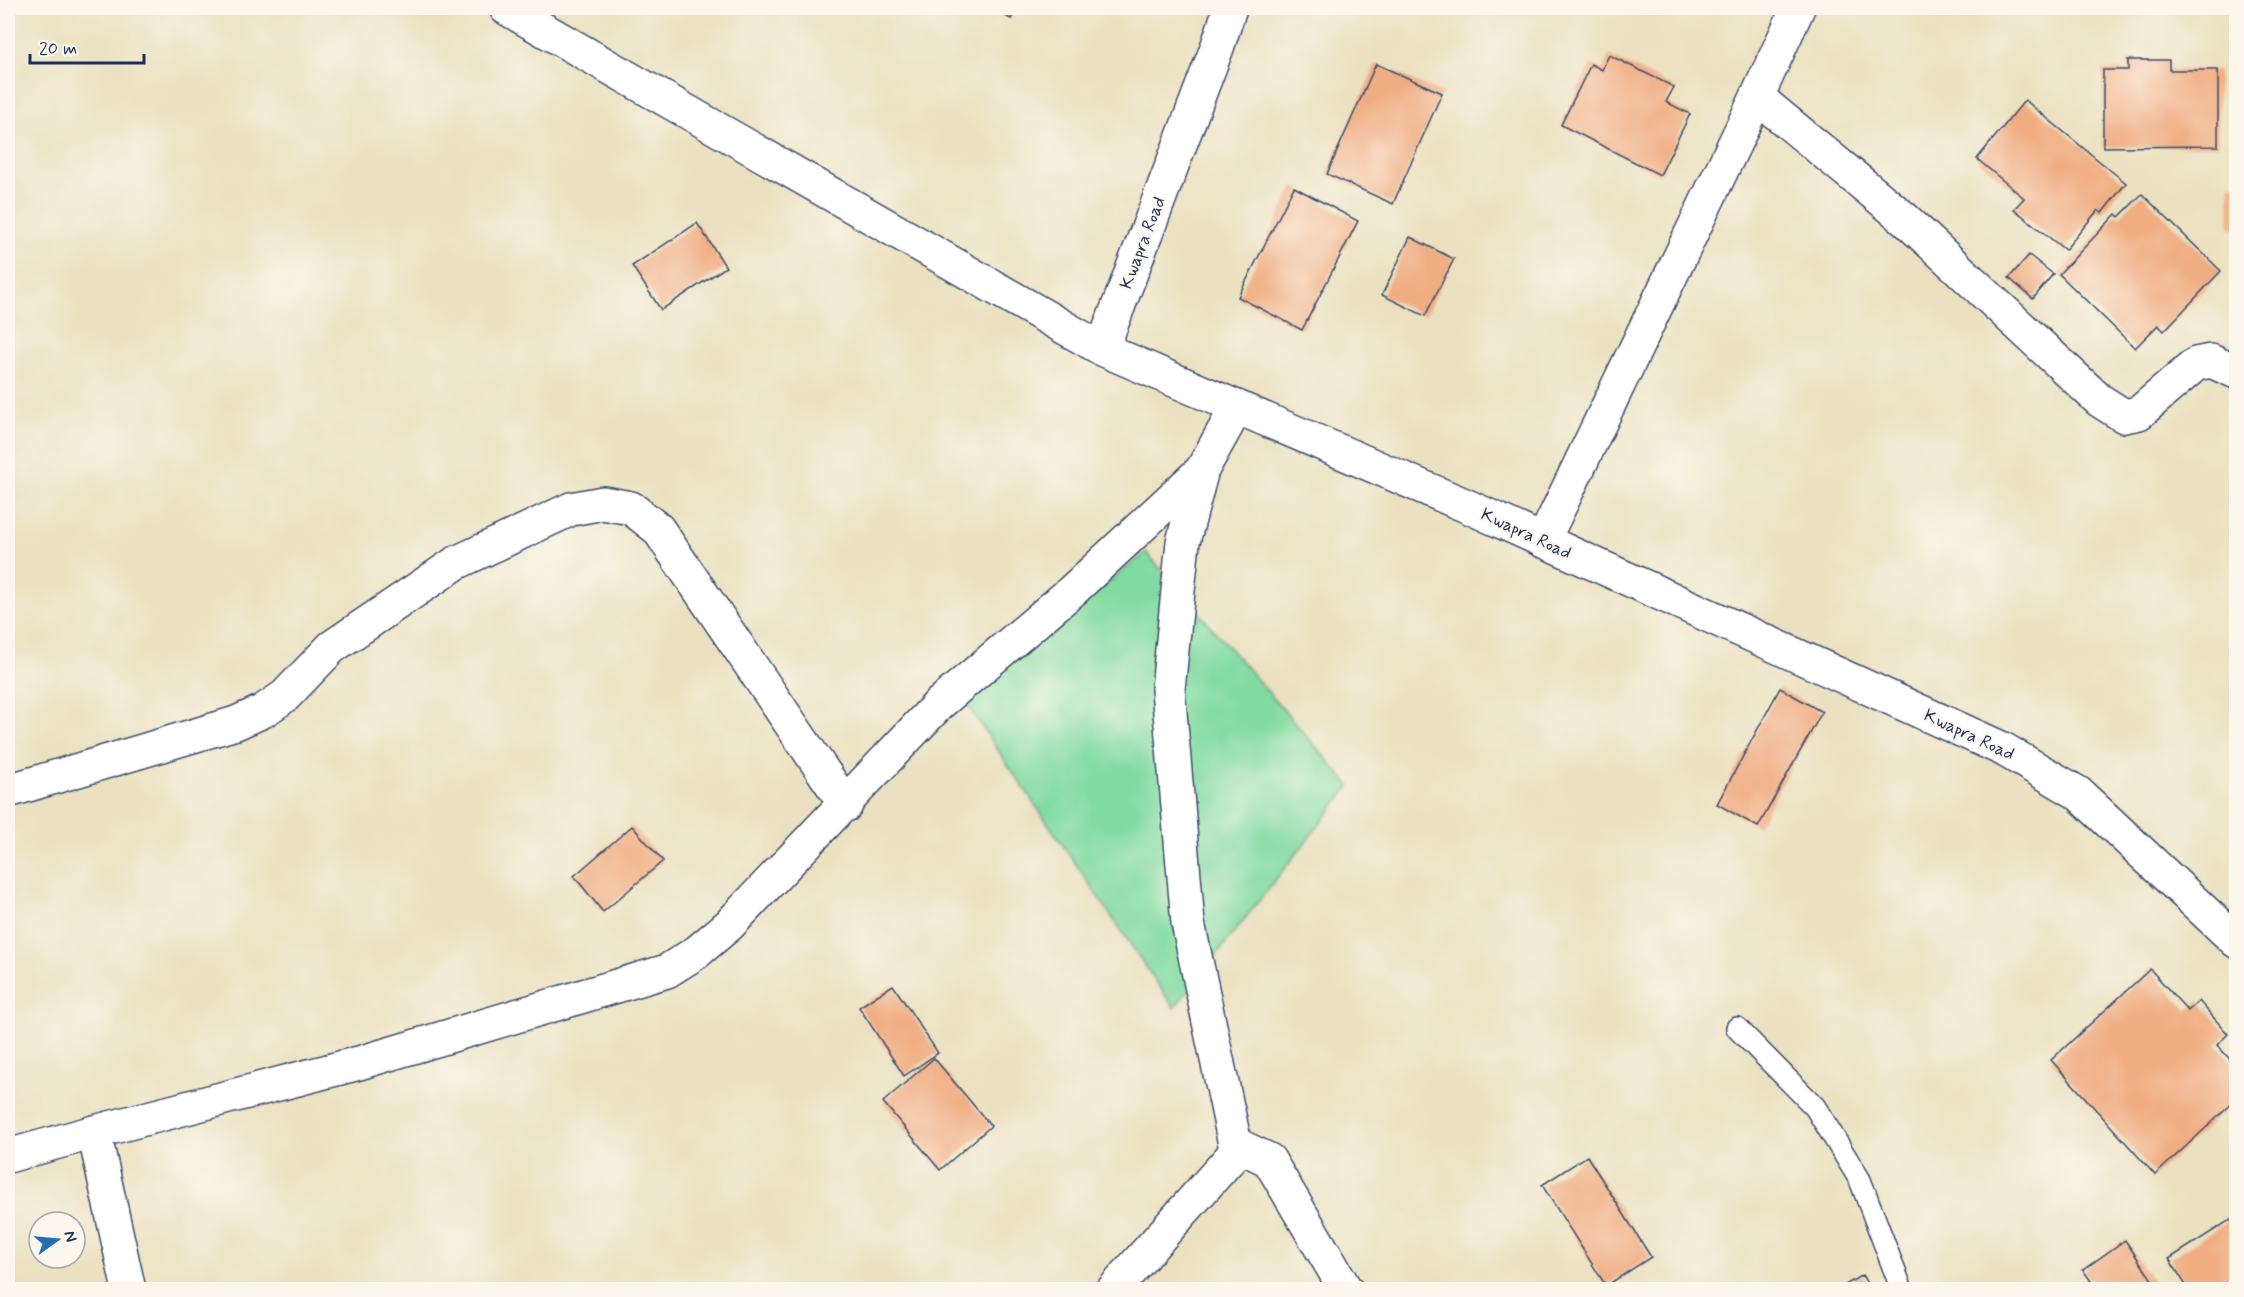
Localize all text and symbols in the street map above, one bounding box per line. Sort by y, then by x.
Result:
scale bar [30,27,144,65]
text: 20 m [39,37,77,61]
street label: Kwapra Road [1114,193,1172,293]
street label: Kwapra Road [1477,503,1575,565]
street label: Kwapra Road [1920,704,2018,766]
north arrow [27,1210,87,1270]
text: N [59,1229,82,1244]

